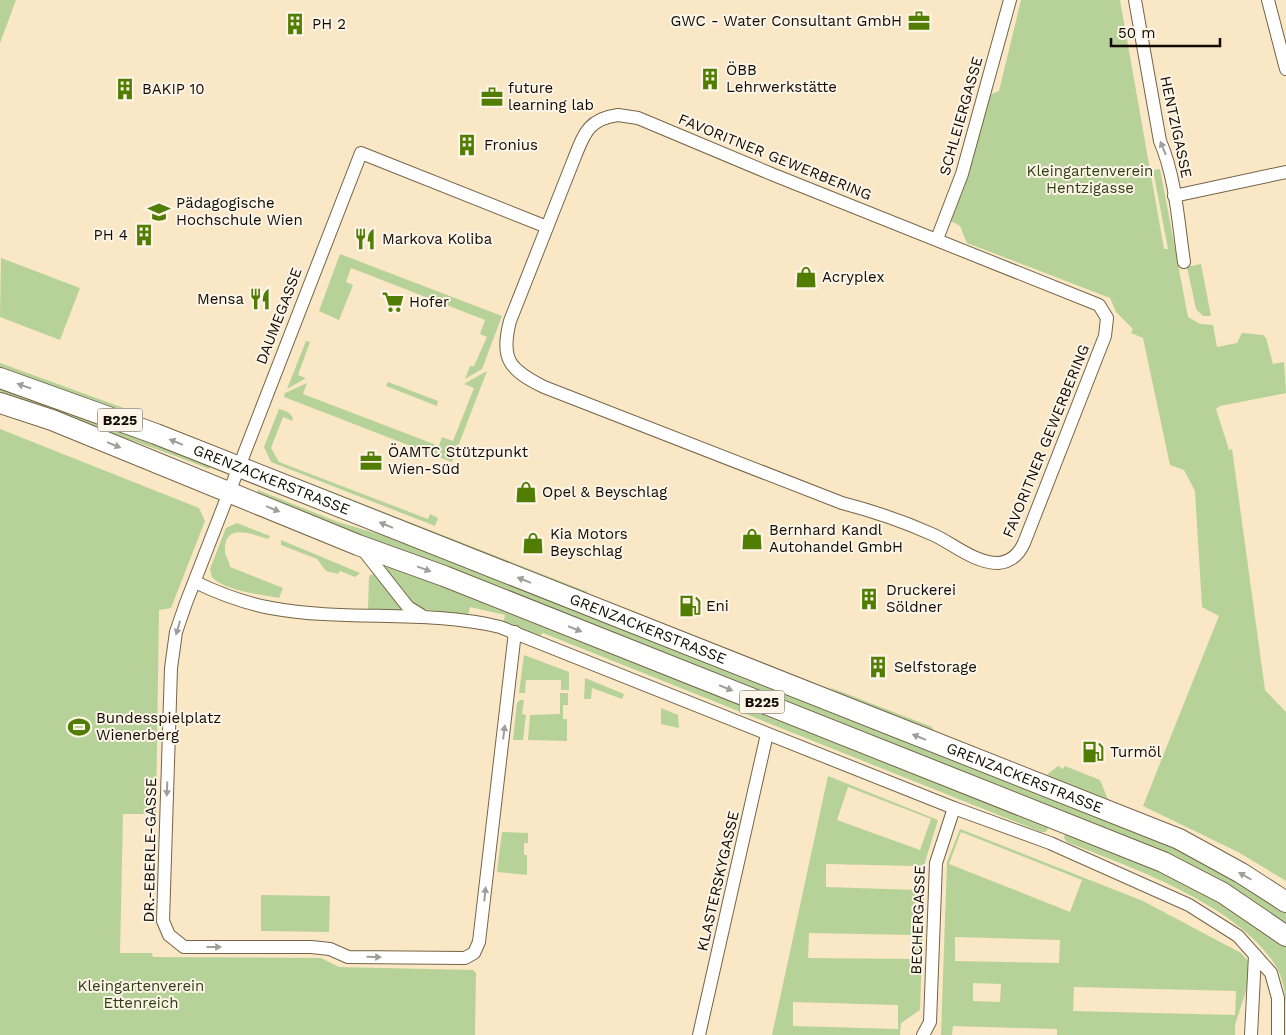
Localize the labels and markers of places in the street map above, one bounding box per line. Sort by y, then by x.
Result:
office icon: GWC - Water Consultant GmbH [906,8,932,34]
building icon: PH 2 [282,11,308,37]
place label: GWC - Water Consultant GmbH [671,12,902,30]
place label: PH 2 [312,15,346,33]
place label: ÖBB Lehrwerkstätte [726,61,837,96]
building icon: ÖBB Lehrwerkstätte [697,66,723,92]
building icon: BAKIP 10 [112,76,138,102]
place label: future learning lab [508,79,594,114]
place label: BAKIP 10 [142,80,205,98]
office icon: future learning lab [479,84,505,110]
building icon: Fronius [454,132,480,158]
place label: Fronius [484,136,538,154]
place label: Pädagogische Hochschule Wien [176,194,303,229]
school or university icon: Pädagogische Hochschule Wien [146,199,172,225]
building icon: PH 4 [131,222,157,248]
place label: PH 4 [94,226,128,244]
restaurant icon: Markova Koliba [352,226,378,252]
place label: Markova Koliba [382,230,493,248]
shop icon: Acryplex [793,264,819,290]
place label: Acryplex [822,268,884,286]
restaurant icon: Mensa [247,286,273,312]
supermarket icon: Hofer [380,289,406,315]
place label: Mensa [197,290,245,308]
place label: Hofer [409,293,449,311]
place label: ÖAMTC Stützpunkt Wien-Süd [388,443,529,478]
office icon: ÖAMTC Stützpunkt Wien-Süd [358,448,384,474]
shop icon: Opel & Beyschlag [513,479,539,505]
place label: Opel & Beyschlag [542,483,667,501]
place label: Bernhard Kandl Autohandel GmbH [769,521,903,556]
place label: Kia Motors Beyschlag [550,525,628,560]
shop icon: Bernhard Kandl Autohandel GmbH [739,526,765,552]
shop icon: Kia Motors Beyschlag [520,530,546,556]
place label: Druckerei Söldner [886,581,956,616]
building icon: Druckerei Söldner [856,586,882,612]
fuel station icon: Eni [677,593,703,619]
place label: Eni [706,597,729,615]
building icon: Selfstorage [865,654,891,680]
place label: Selfstorage [894,658,977,676]
place label: Bundesspielplatz Wienerberg [96,709,221,744]
sports icon: Bundesspielplatz Wienerberg [66,714,92,740]
fuel station icon: Turmöl [1080,739,1106,765]
place label: Turmöl [1110,743,1162,761]

